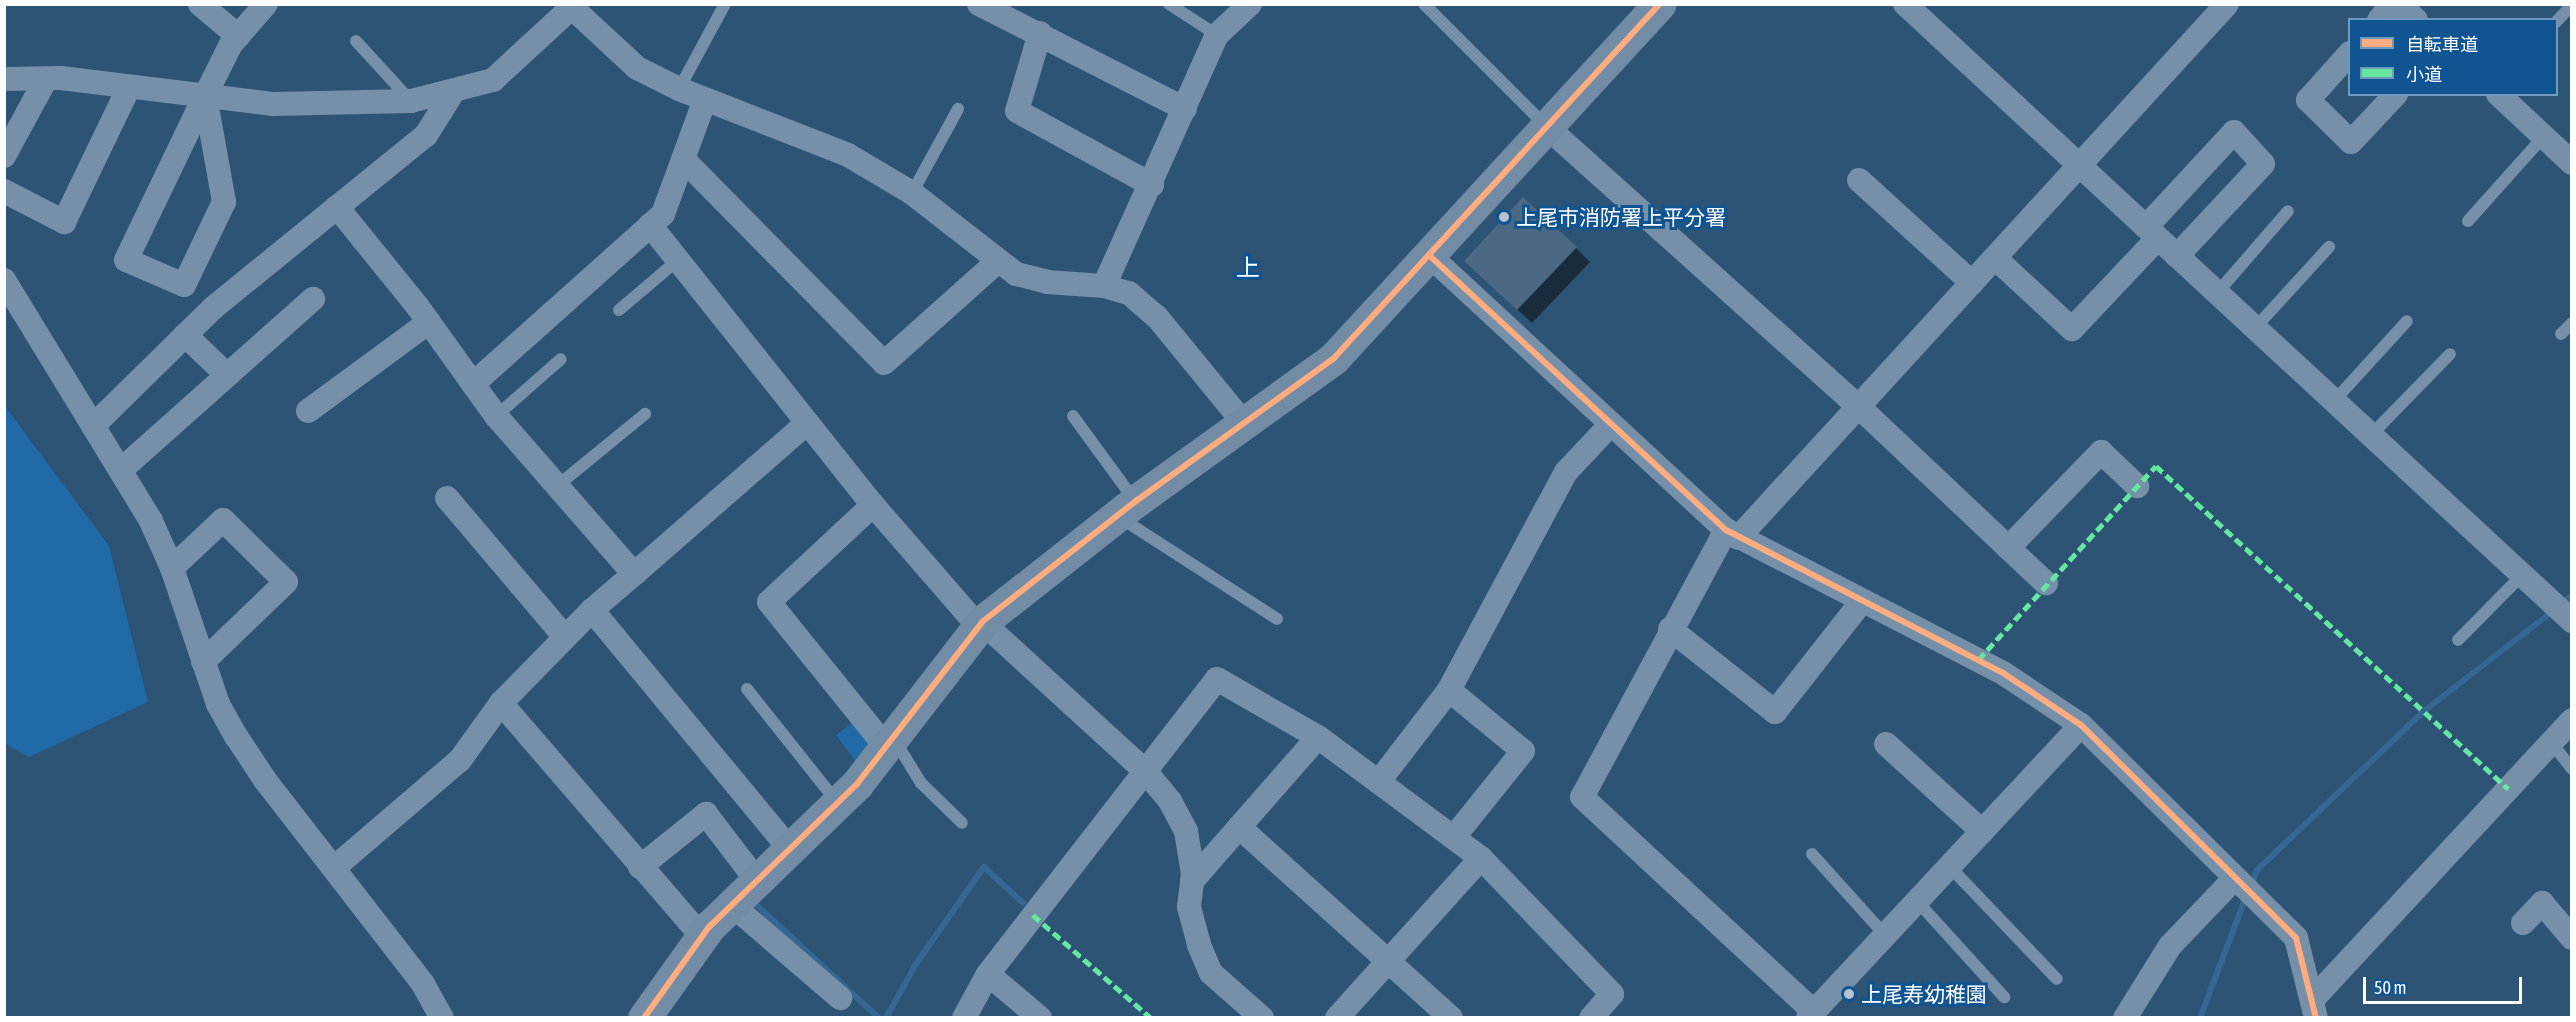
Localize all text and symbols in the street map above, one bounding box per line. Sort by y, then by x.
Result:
legend [2348,18,2558,96]
text: 自転車道 [2406,34,2478,55]
text: 小道 [2406,64,2442,85]
place label: 上尾市消防署上平分署 [1516,204,1726,230]
marker: 上尾市消防署上平分署 [1497,210,1511,224]
district label: 上 [1236,254,1260,282]
scale bar [2366,965,2525,1003]
text: 50 m [2374,977,2406,998]
place label: 上尾寿幼稚園 [1861,981,1987,1007]
marker: 上尾寿幼稚園 [1842,987,1856,1001]

